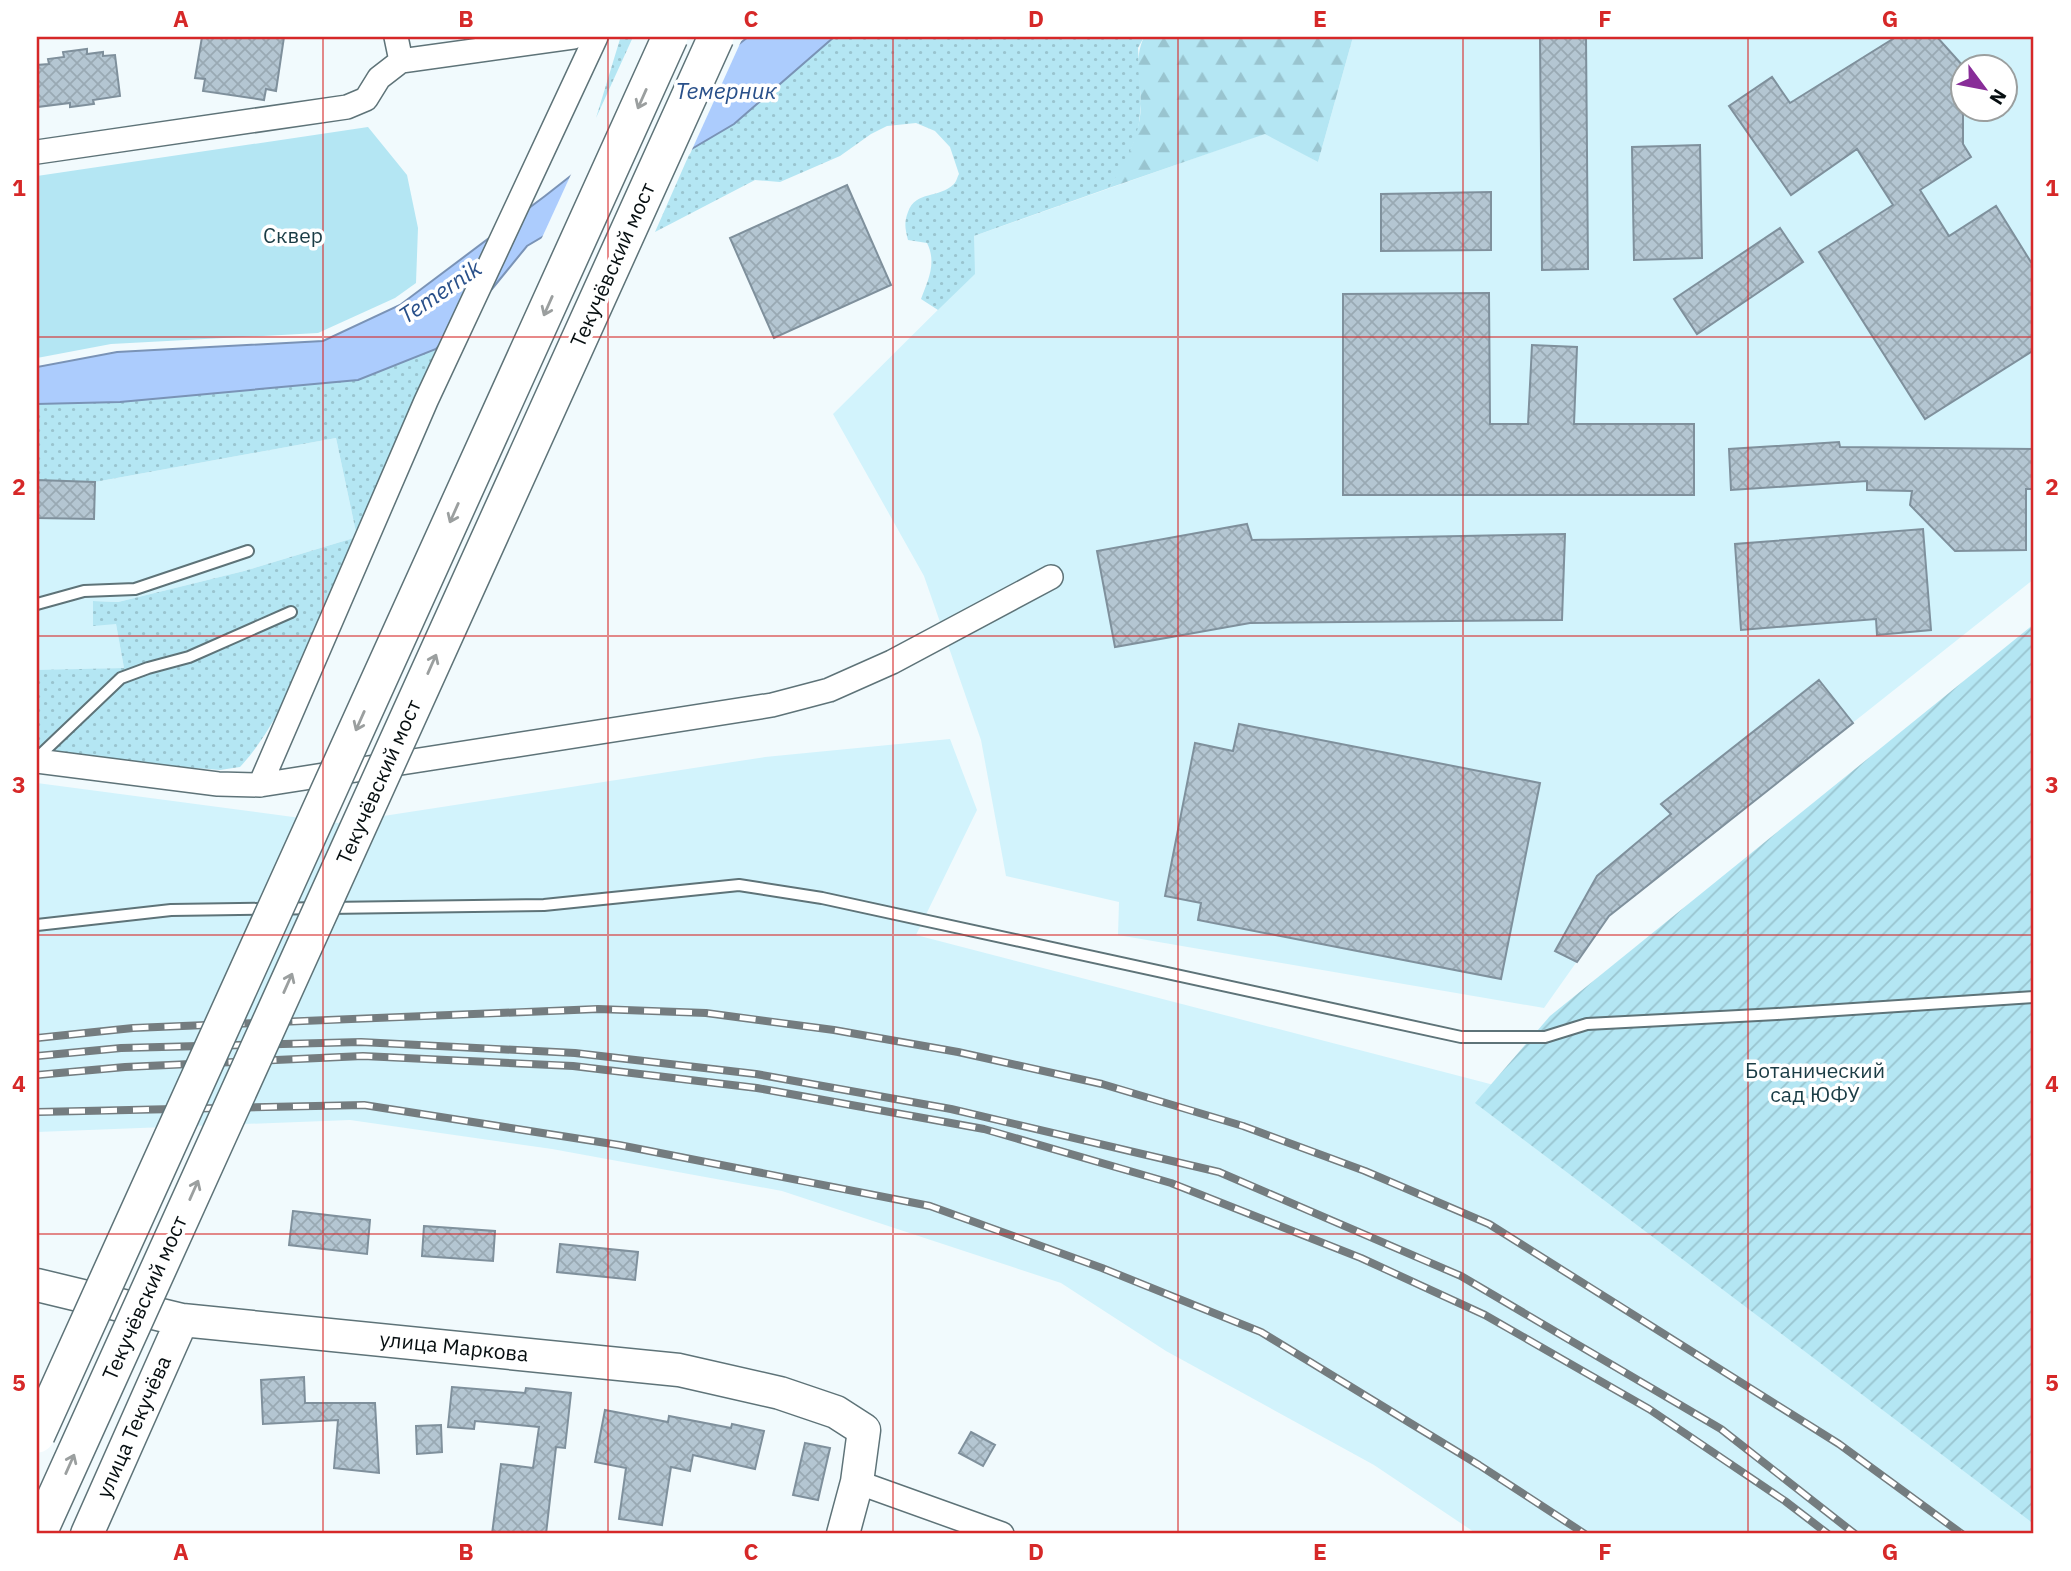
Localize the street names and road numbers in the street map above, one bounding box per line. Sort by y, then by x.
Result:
street label: Текучёвский мост [563,178,661,351]
street label: Текучёвский мост [329,695,427,868]
street label: Текучёвский мост [95,1211,193,1384]
street label: улица Маркова [378,1324,530,1368]
street label: улица Текучёва [89,1351,177,1502]

